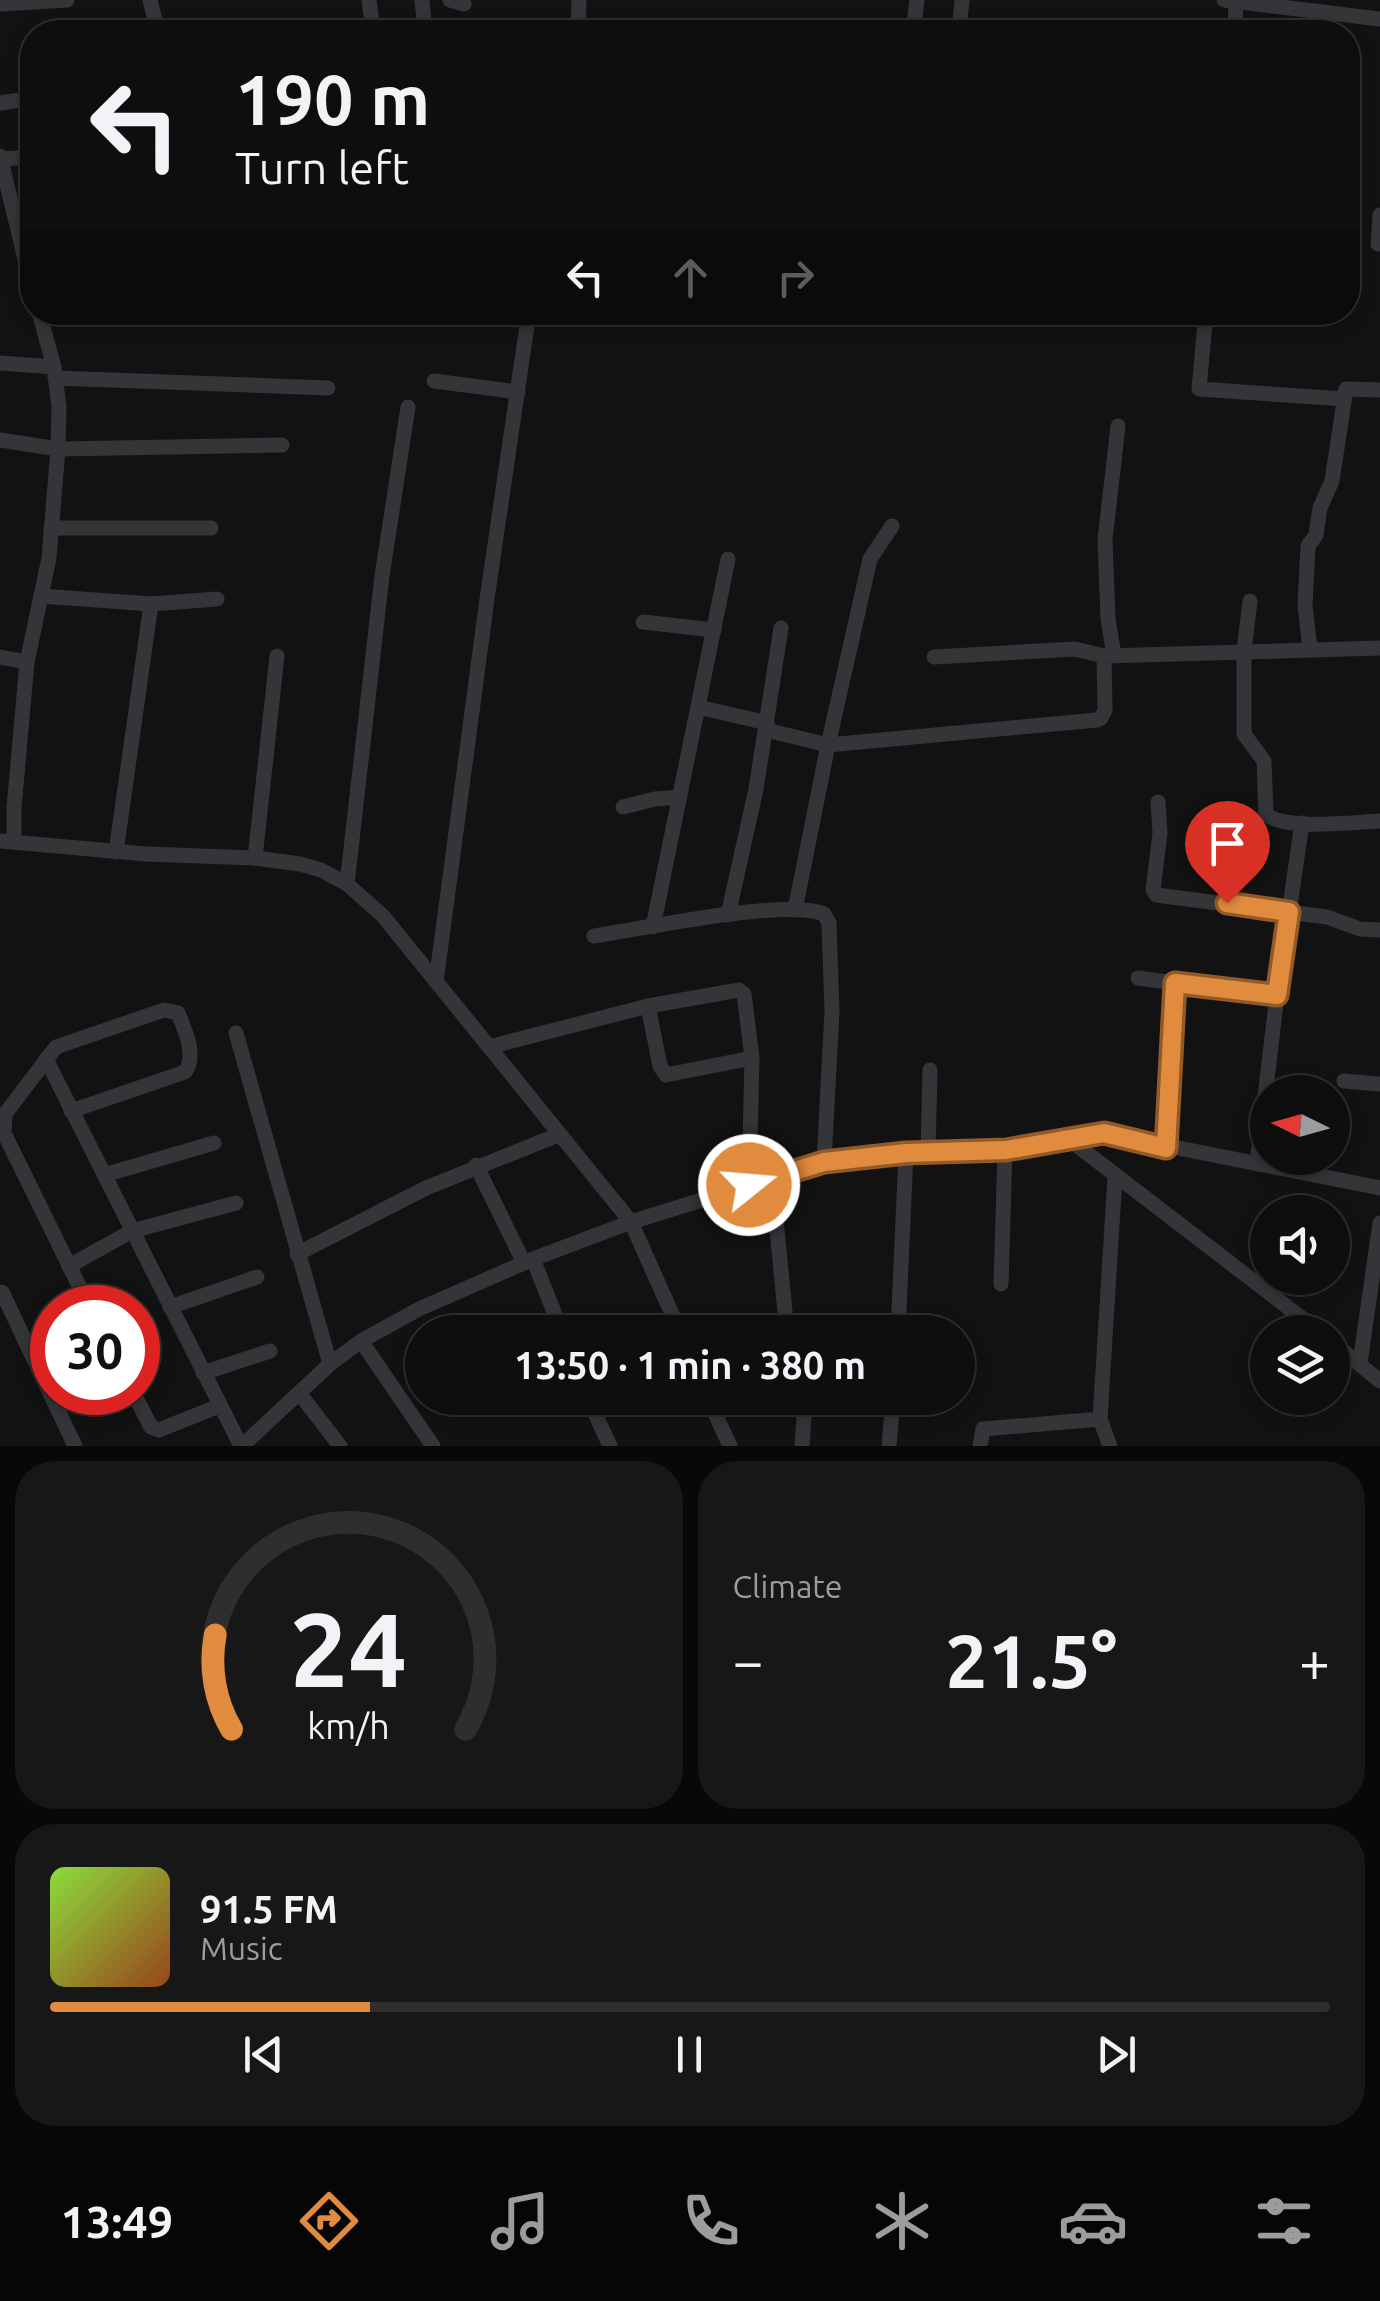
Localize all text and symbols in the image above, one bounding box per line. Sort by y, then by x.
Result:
icon: left [70,60,200,190]
text: 190 m [235,60,430,138]
text: Turn left [235,142,409,193]
icon: left [558,250,613,305]
icon: ahead [663,250,718,305]
icon: right [768,250,823,305]
pin [1185,801,1270,904]
icon: arrive [1200,816,1255,871]
north arrow [1250,1075,1350,1175]
map controls [1250,1075,1350,1415]
position arrow [697,1133,801,1237]
button: sound [1250,1195,1350,1295]
speed limit sign: 30 [30,1285,160,1415]
button: layers [1250,1315,1350,1415]
text: 13:50 · 1 min · 380 m [514,1344,866,1386]
text: Climate [733,1568,843,1604]
text: 24 [290,1590,407,1707]
text: 21.5° [945,1618,1117,1702]
text: − [733,1630,764,1691]
text: + [1299,1630,1330,1691]
text: km/h [307,1706,390,1746]
text: 91.5 FM [200,1888,338,1930]
text: Music [200,1930,283,1966]
icon: previous [236,2027,291,2082]
icon: pause [662,2027,717,2082]
icon: next [1089,2027,1144,2082]
icon: directions [294,2186,364,2256]
icon: music [485,2186,555,2256]
icon: phone [676,2186,746,2256]
icon: climate [867,2186,937,2256]
icon: car [1058,2186,1128,2256]
icon: filters [1249,2186,1319,2256]
text: 13:49 [61,2196,173,2247]

